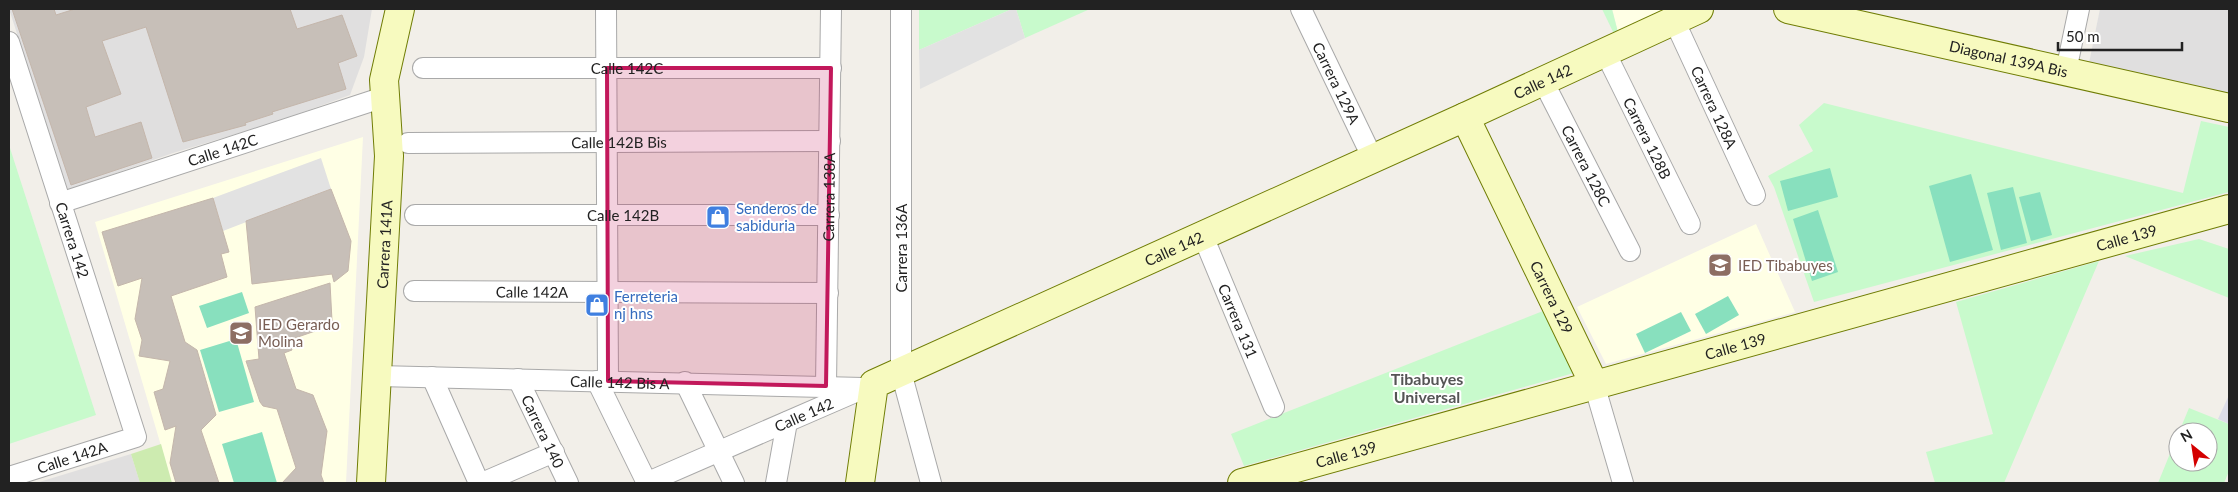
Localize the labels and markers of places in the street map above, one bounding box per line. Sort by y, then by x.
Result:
place label: Senderos de sabiduria [736,199,817,234]
shop icon: Senderos de sabiduria [705,204,731,230]
school or university icon: IED Tibabuyes [1707,252,1733,278]
place label: IED Tibabuyes [1738,256,1833,274]
place label: Ferreteria nj hns [614,287,678,322]
shop icon: Ferreteria nj hns [584,292,610,318]
place label: IED Gerardo Molina [258,315,340,350]
school or university icon: IED Gerardo Molina [228,320,254,346]

